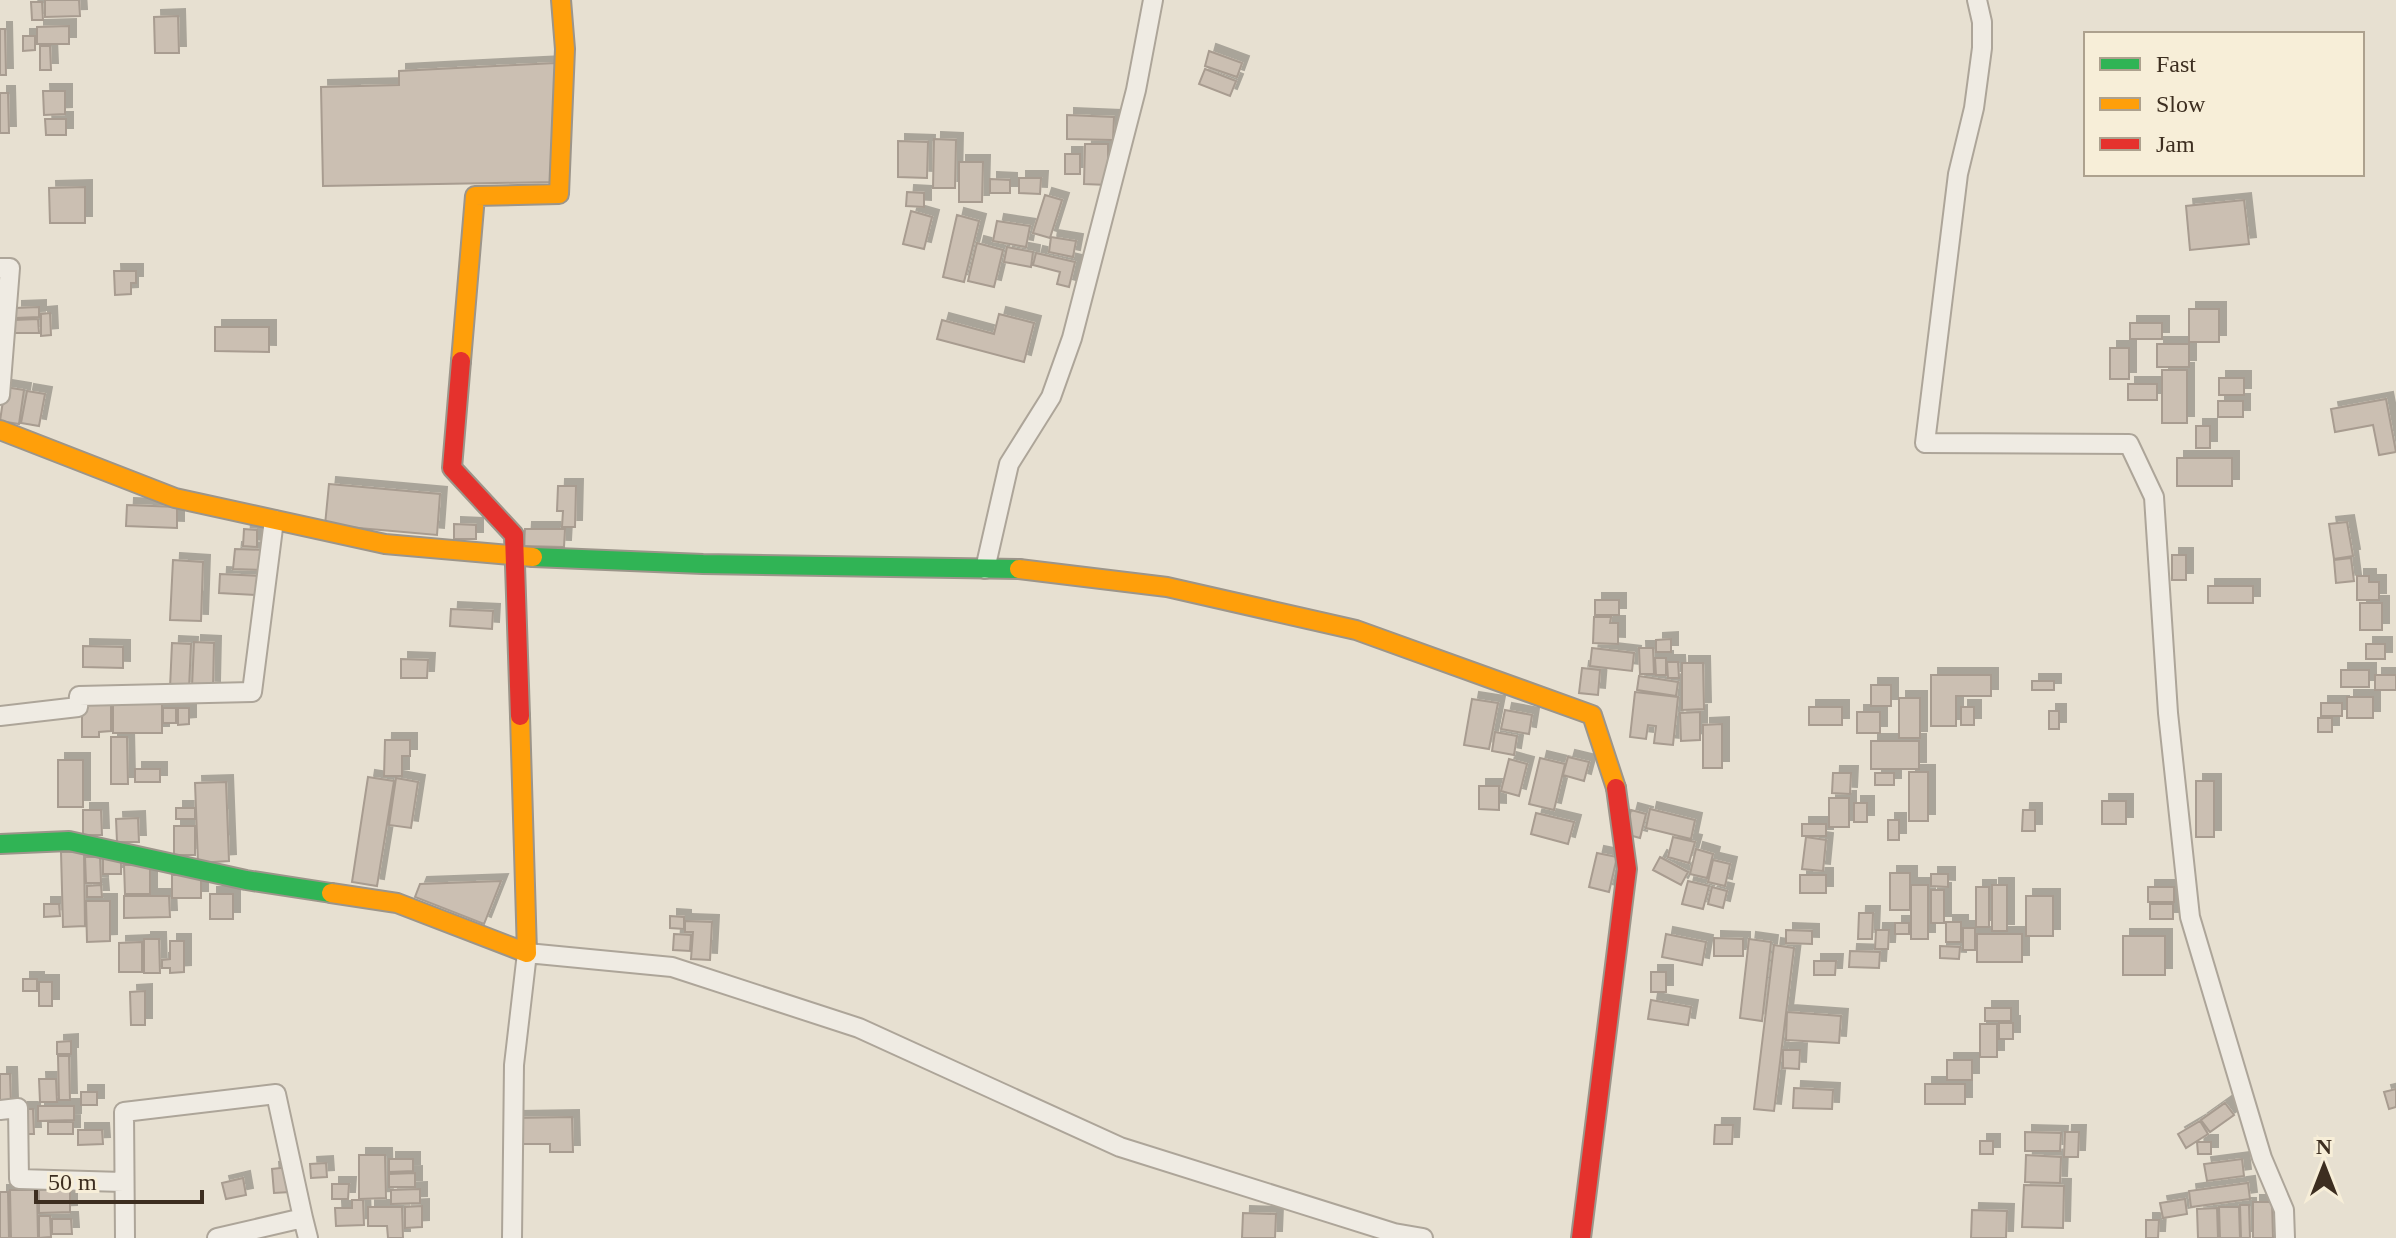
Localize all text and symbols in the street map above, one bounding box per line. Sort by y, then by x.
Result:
legend [2084,32,2364,176]
text: Fast [2156,51,2196,77]
text: Slow [2156,91,2206,117]
text: Jam [2156,131,2195,157]
north arrow [2284,1126,2364,1206]
text: N [2316,1134,2332,1159]
scale bar [36,1154,202,1204]
text: 50 m [48,1169,97,1195]

